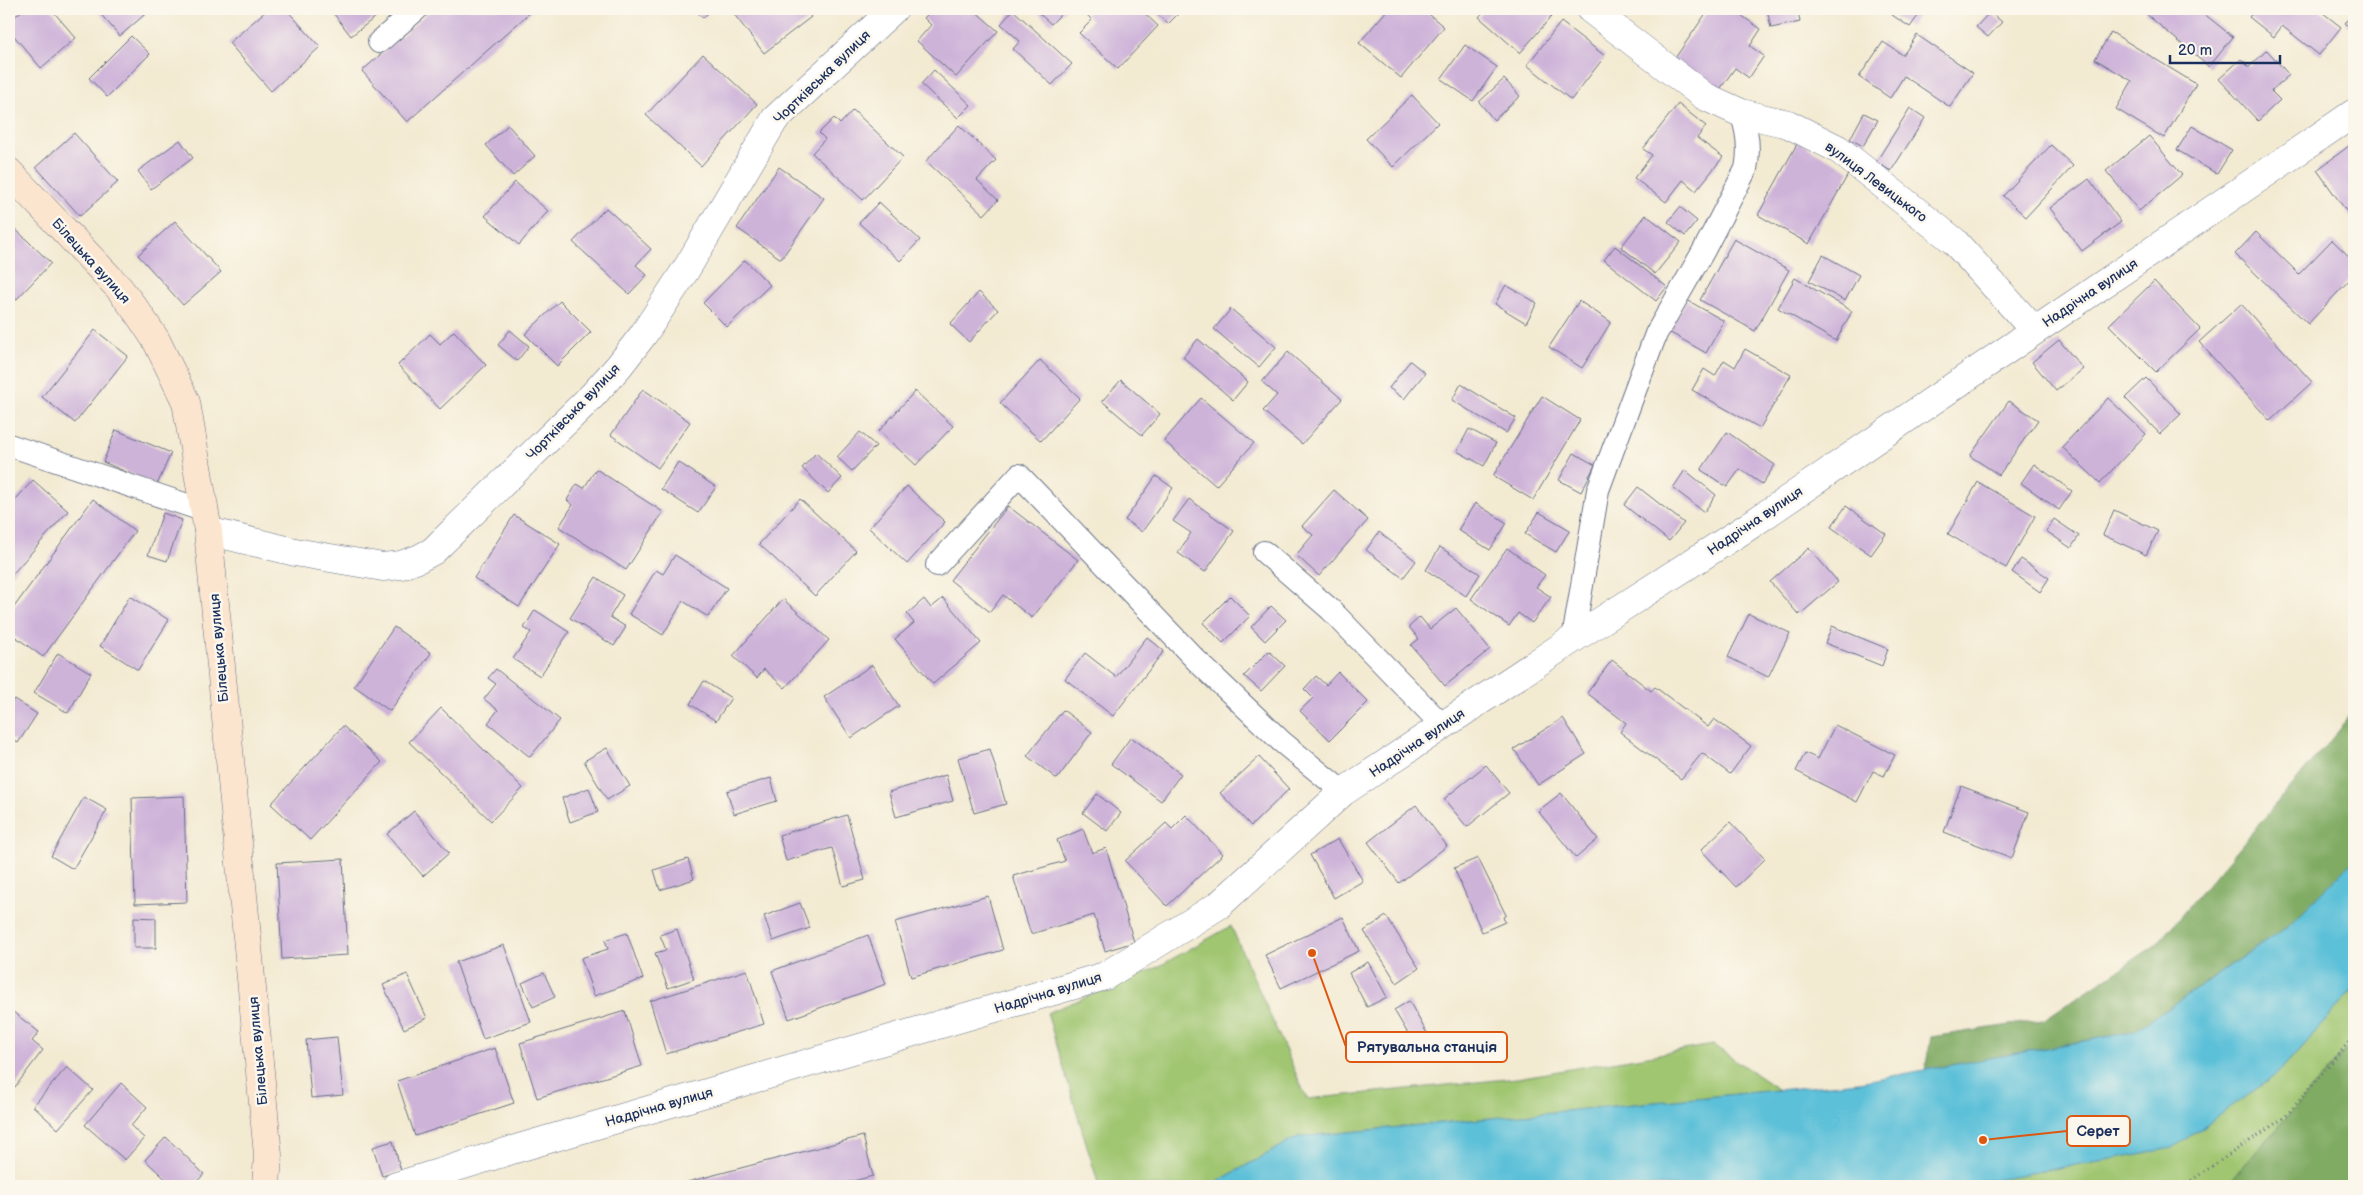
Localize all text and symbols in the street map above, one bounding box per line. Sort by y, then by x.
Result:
street label: Чортківська вулиця [770,26,874,127]
scale bar [2170,32,2280,64]
text: 20 m [2178,41,2212,60]
street label: вулиця Левицького [1822,138,1930,226]
street label: Білецька вулиця [48,215,134,307]
street label: Надрічна вулиця [2039,255,2141,331]
street label: Чортківська вулиця [523,360,624,464]
street label: Надрічна вулиця [1704,483,1806,559]
street label: Білецька вулиця [206,593,232,703]
street label: Надрічна вулиця [1366,705,1468,781]
street label: Надрічна вулиця [992,969,1104,1017]
street label: Білецька вулиця [245,996,271,1106]
callout: Рятувальна станція [1346,1032,1507,1062]
text: Рятувальна станція [1357,1038,1497,1057]
street label: Надрічна вулиця [603,1083,715,1131]
callout: Серет [2067,1116,2130,1146]
text: Серет [2076,1122,2120,1141]

